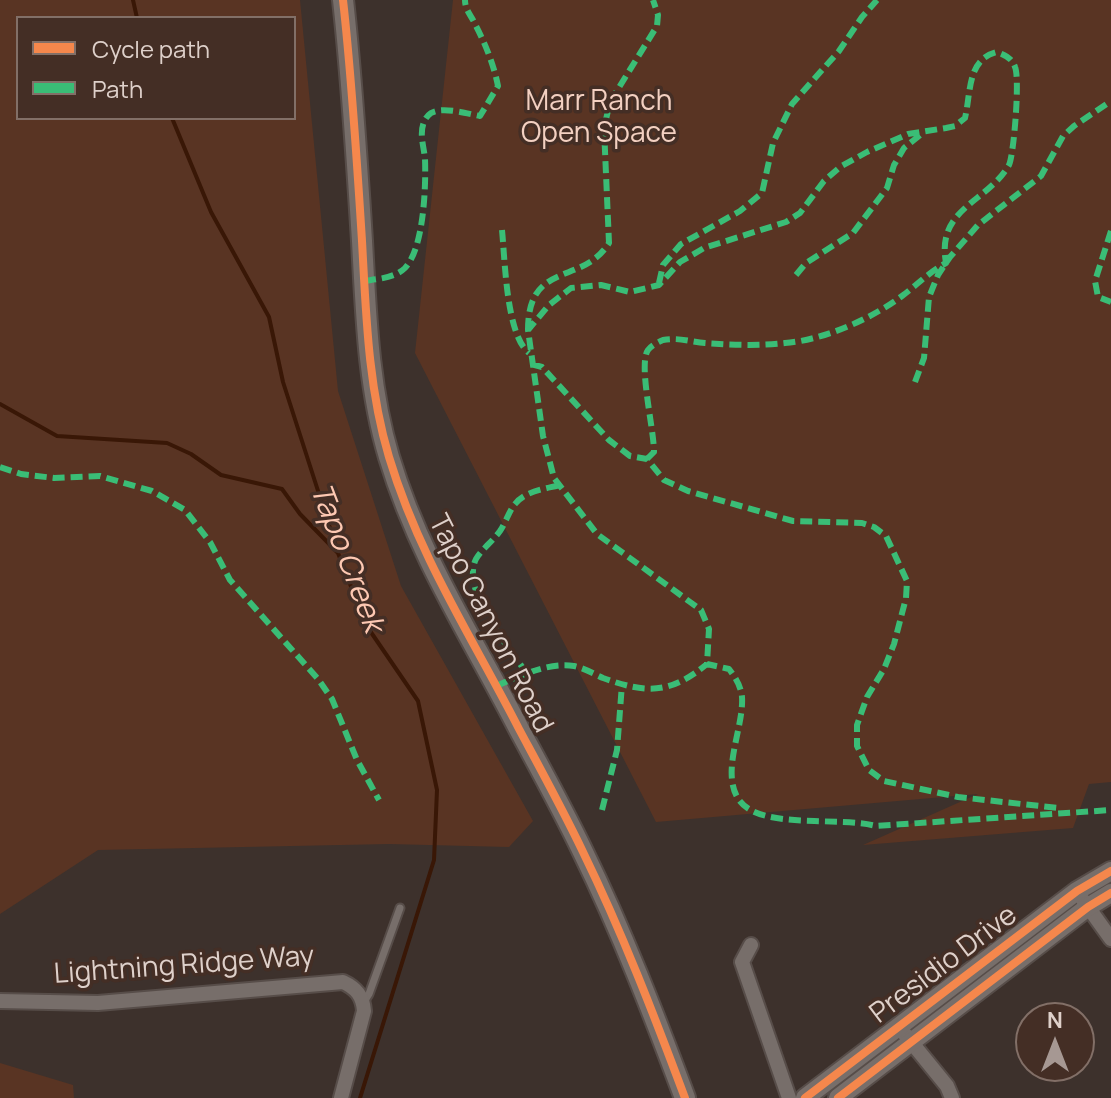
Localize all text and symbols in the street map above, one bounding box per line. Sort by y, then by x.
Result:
legend [16,16,296,120]
text: Cycle path [92,32,210,65]
text: Path [92,72,143,105]
park label: Marr Ranch Open Space [521,85,677,151]
water label: Tapo Creek [301,479,391,637]
street label: Tapo Canyon Road [421,509,559,739]
street label: Presidio Drive [864,899,1024,1031]
street label: Lightning Ridge Way [53,940,315,992]
north arrow [1015,1002,1095,1082]
text: N [1047,1005,1063,1035]

